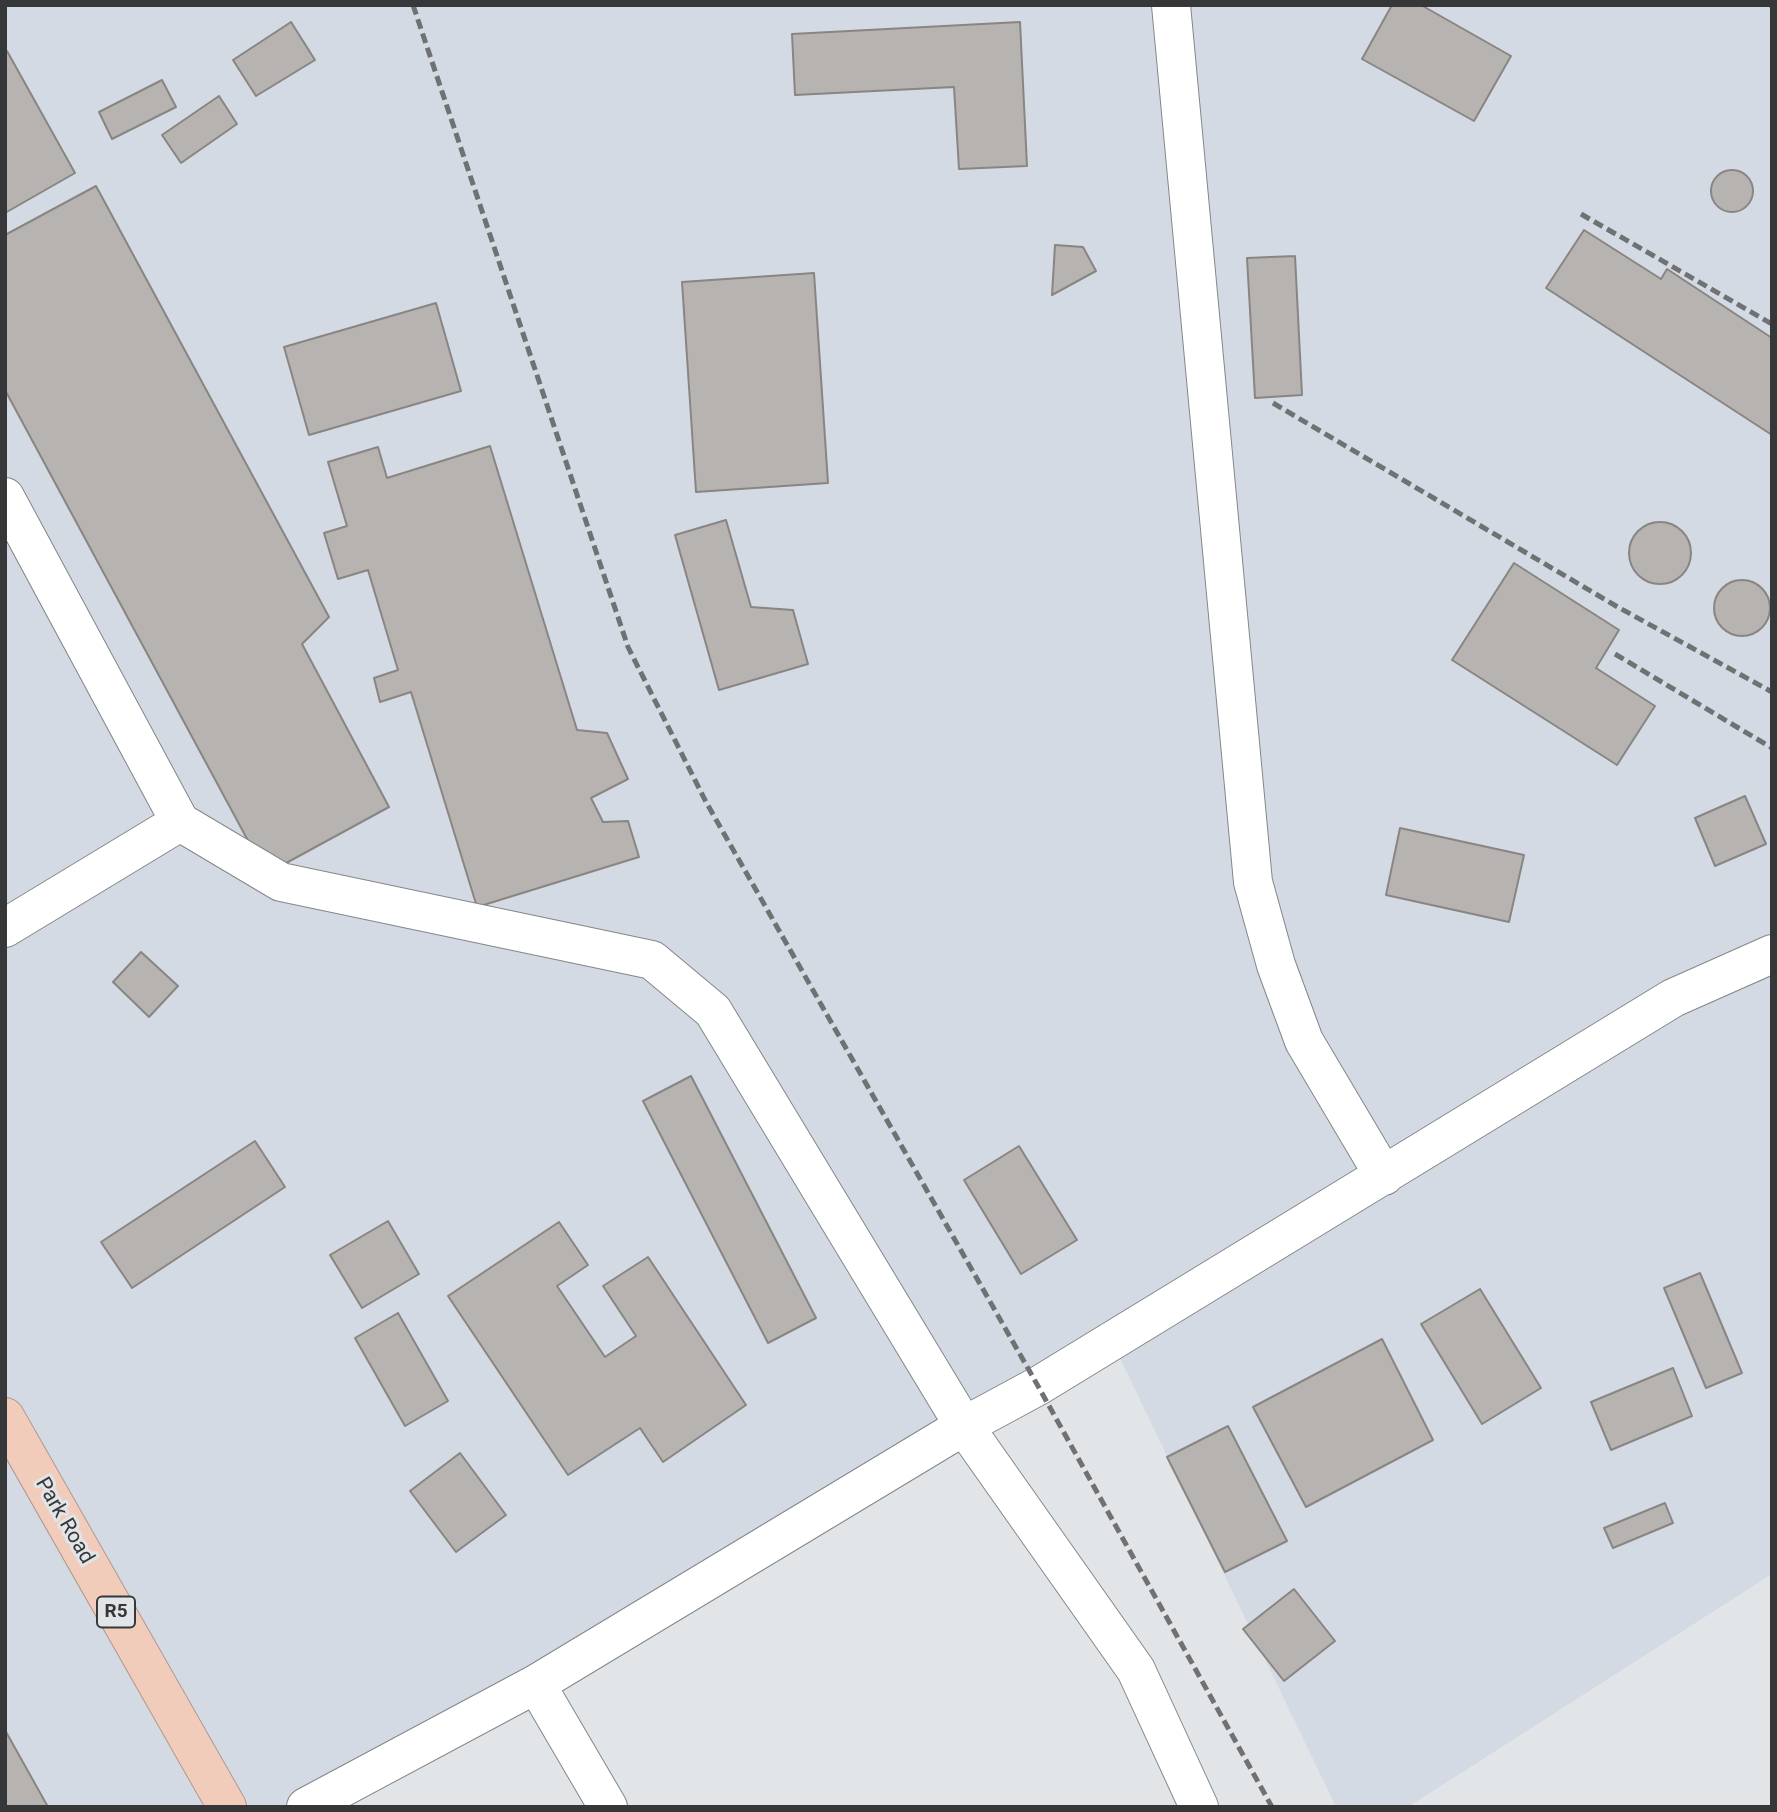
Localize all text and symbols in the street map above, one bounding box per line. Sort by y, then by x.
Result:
street label: Park Road [29,1473,99,1569]
road number: R5 [97,1596,135,1628]

